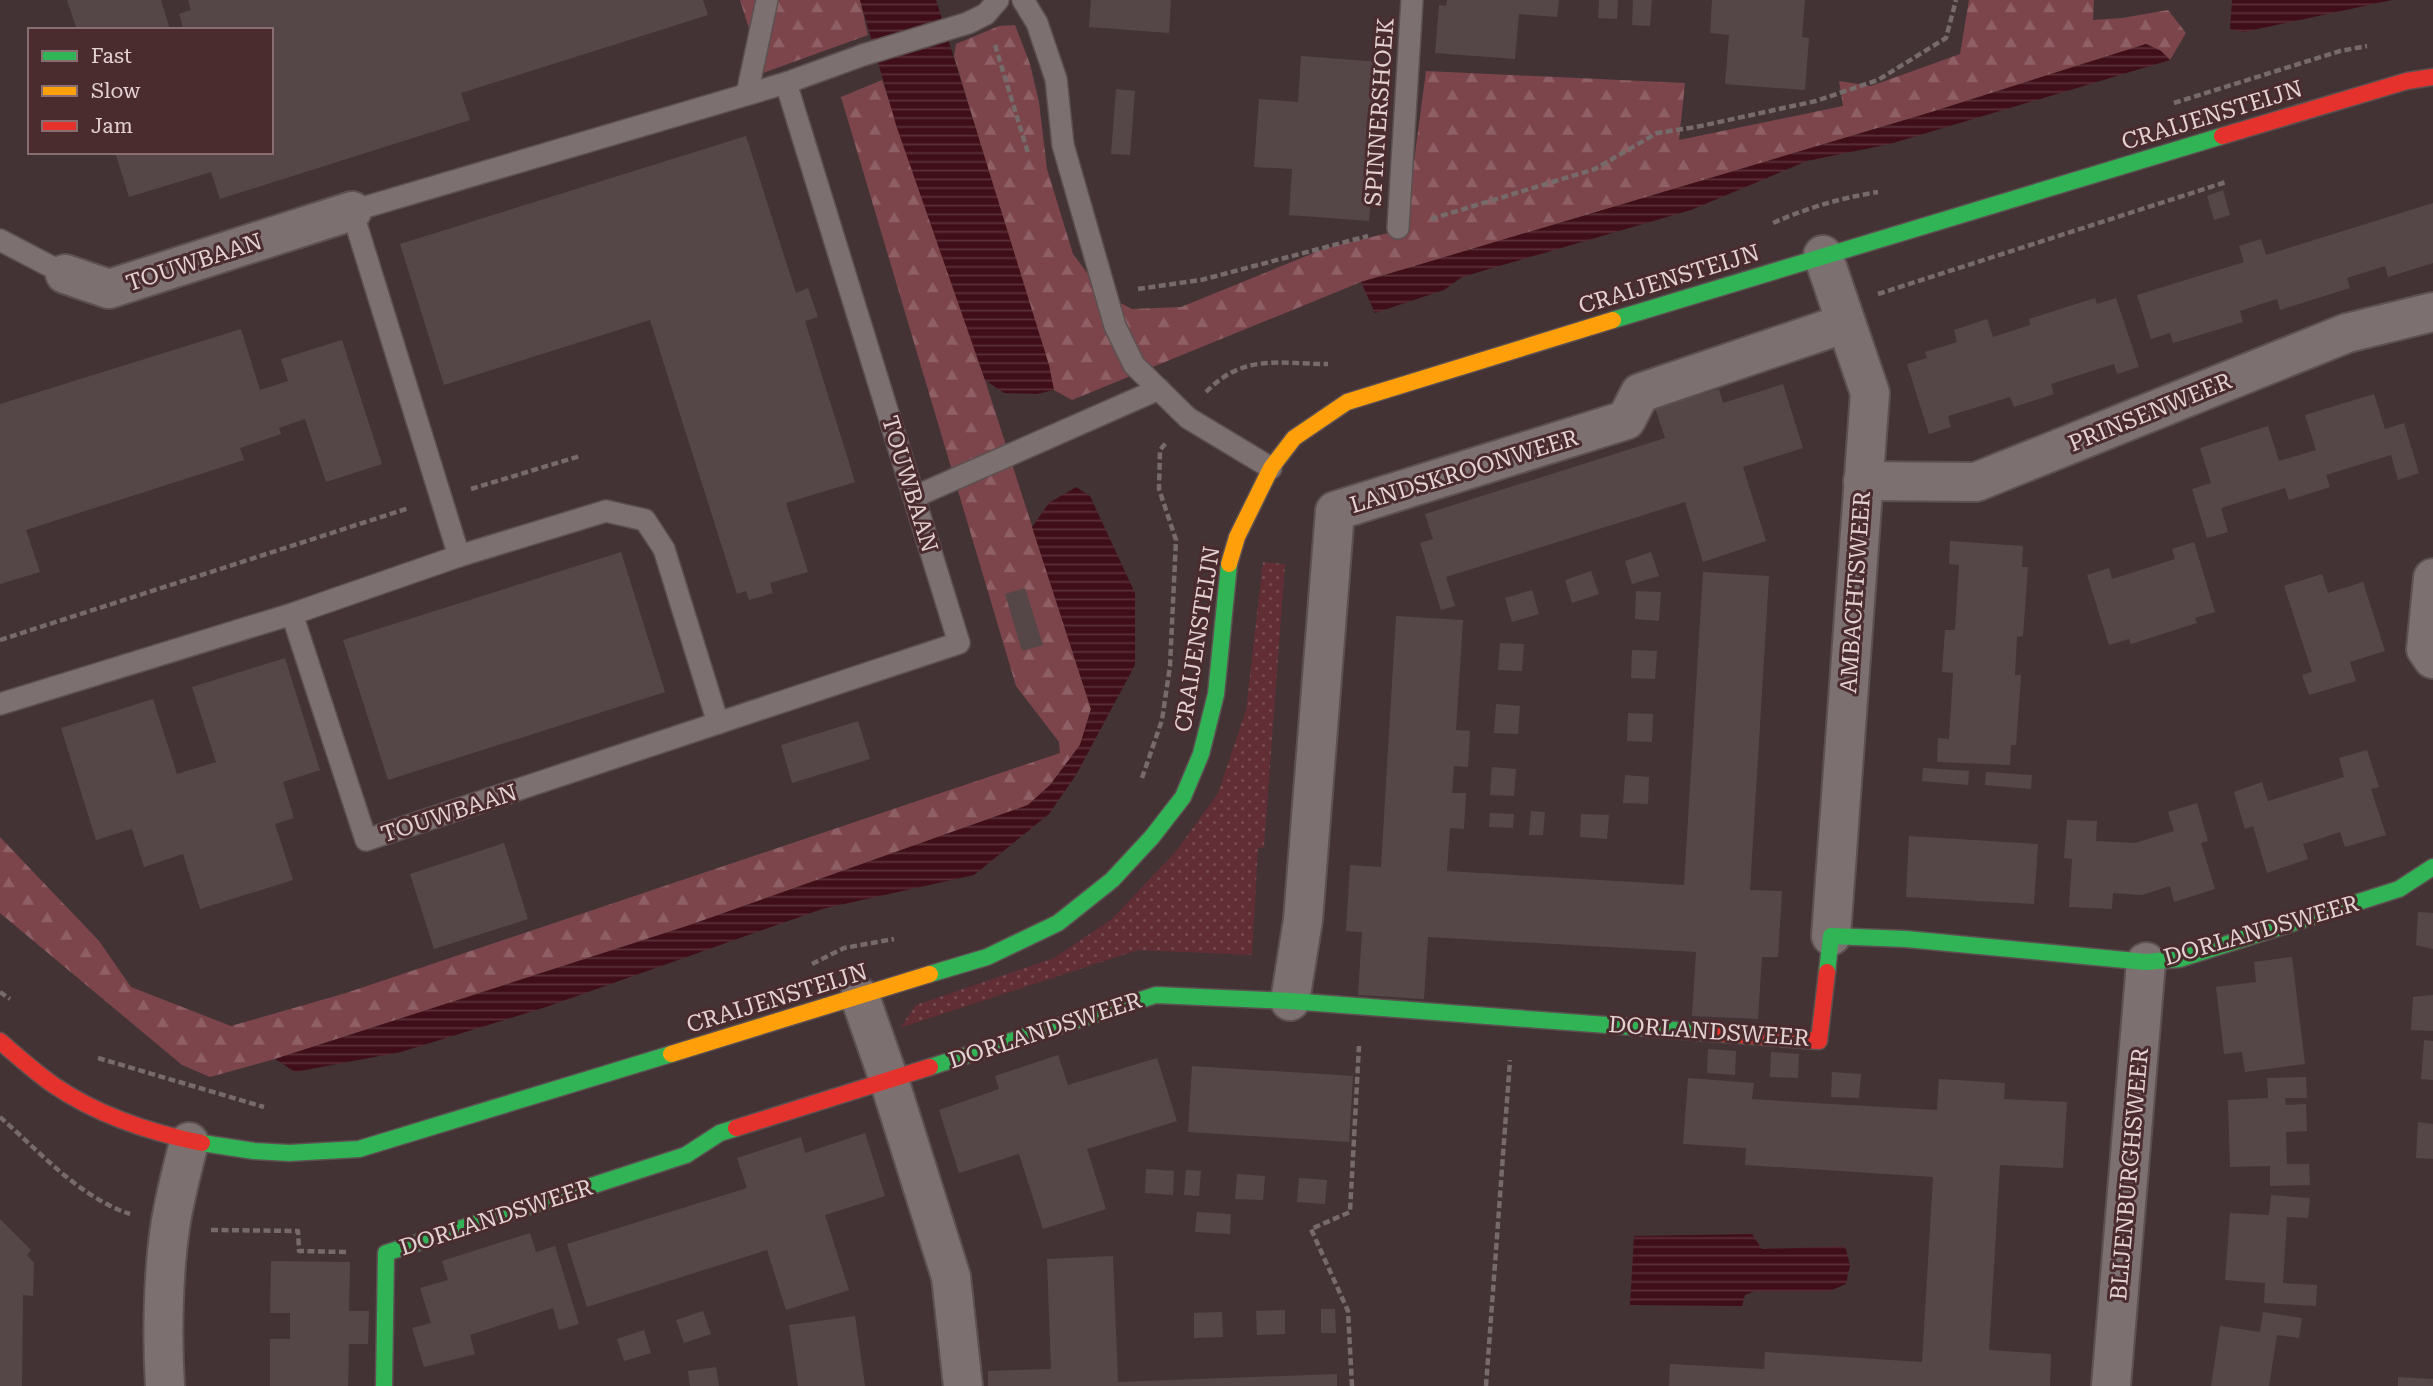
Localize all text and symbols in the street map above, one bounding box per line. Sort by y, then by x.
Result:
street label: SPINNERSHOEK [1359,17,1400,207]
legend [28,28,273,154]
text: Fast [91,44,132,68]
street label: CRAIJENSTEIJN [2118,75,2306,156]
text: Slow [91,79,141,103]
text: Jam [91,114,133,138]
street label: TOUWBAAN [123,228,266,297]
street label: CRAIJENSTEIJN [1575,239,1763,320]
street label: PRINSENWEER [2065,367,2236,458]
street label: TOUWBAAN [876,413,943,556]
street label: LANDSKROONWEER [1347,424,1581,519]
street label: AMBACHTSWEER [1835,490,1876,694]
street label: CRAIJENSTEIJN [1169,544,1226,734]
street label: TOUWBAAN [378,779,521,848]
street label: DORLANDSWEER [2161,890,2362,971]
street label: CRAIJENSTEIJN [683,958,871,1039]
street label: DORLANDSWEER [945,987,1145,1074]
street label: DORLANDSWEER [1608,1011,1810,1052]
street label: BLIJENBURGHSWEER [2105,1046,2154,1302]
street label: DORLANDSWEER [396,1174,596,1261]

